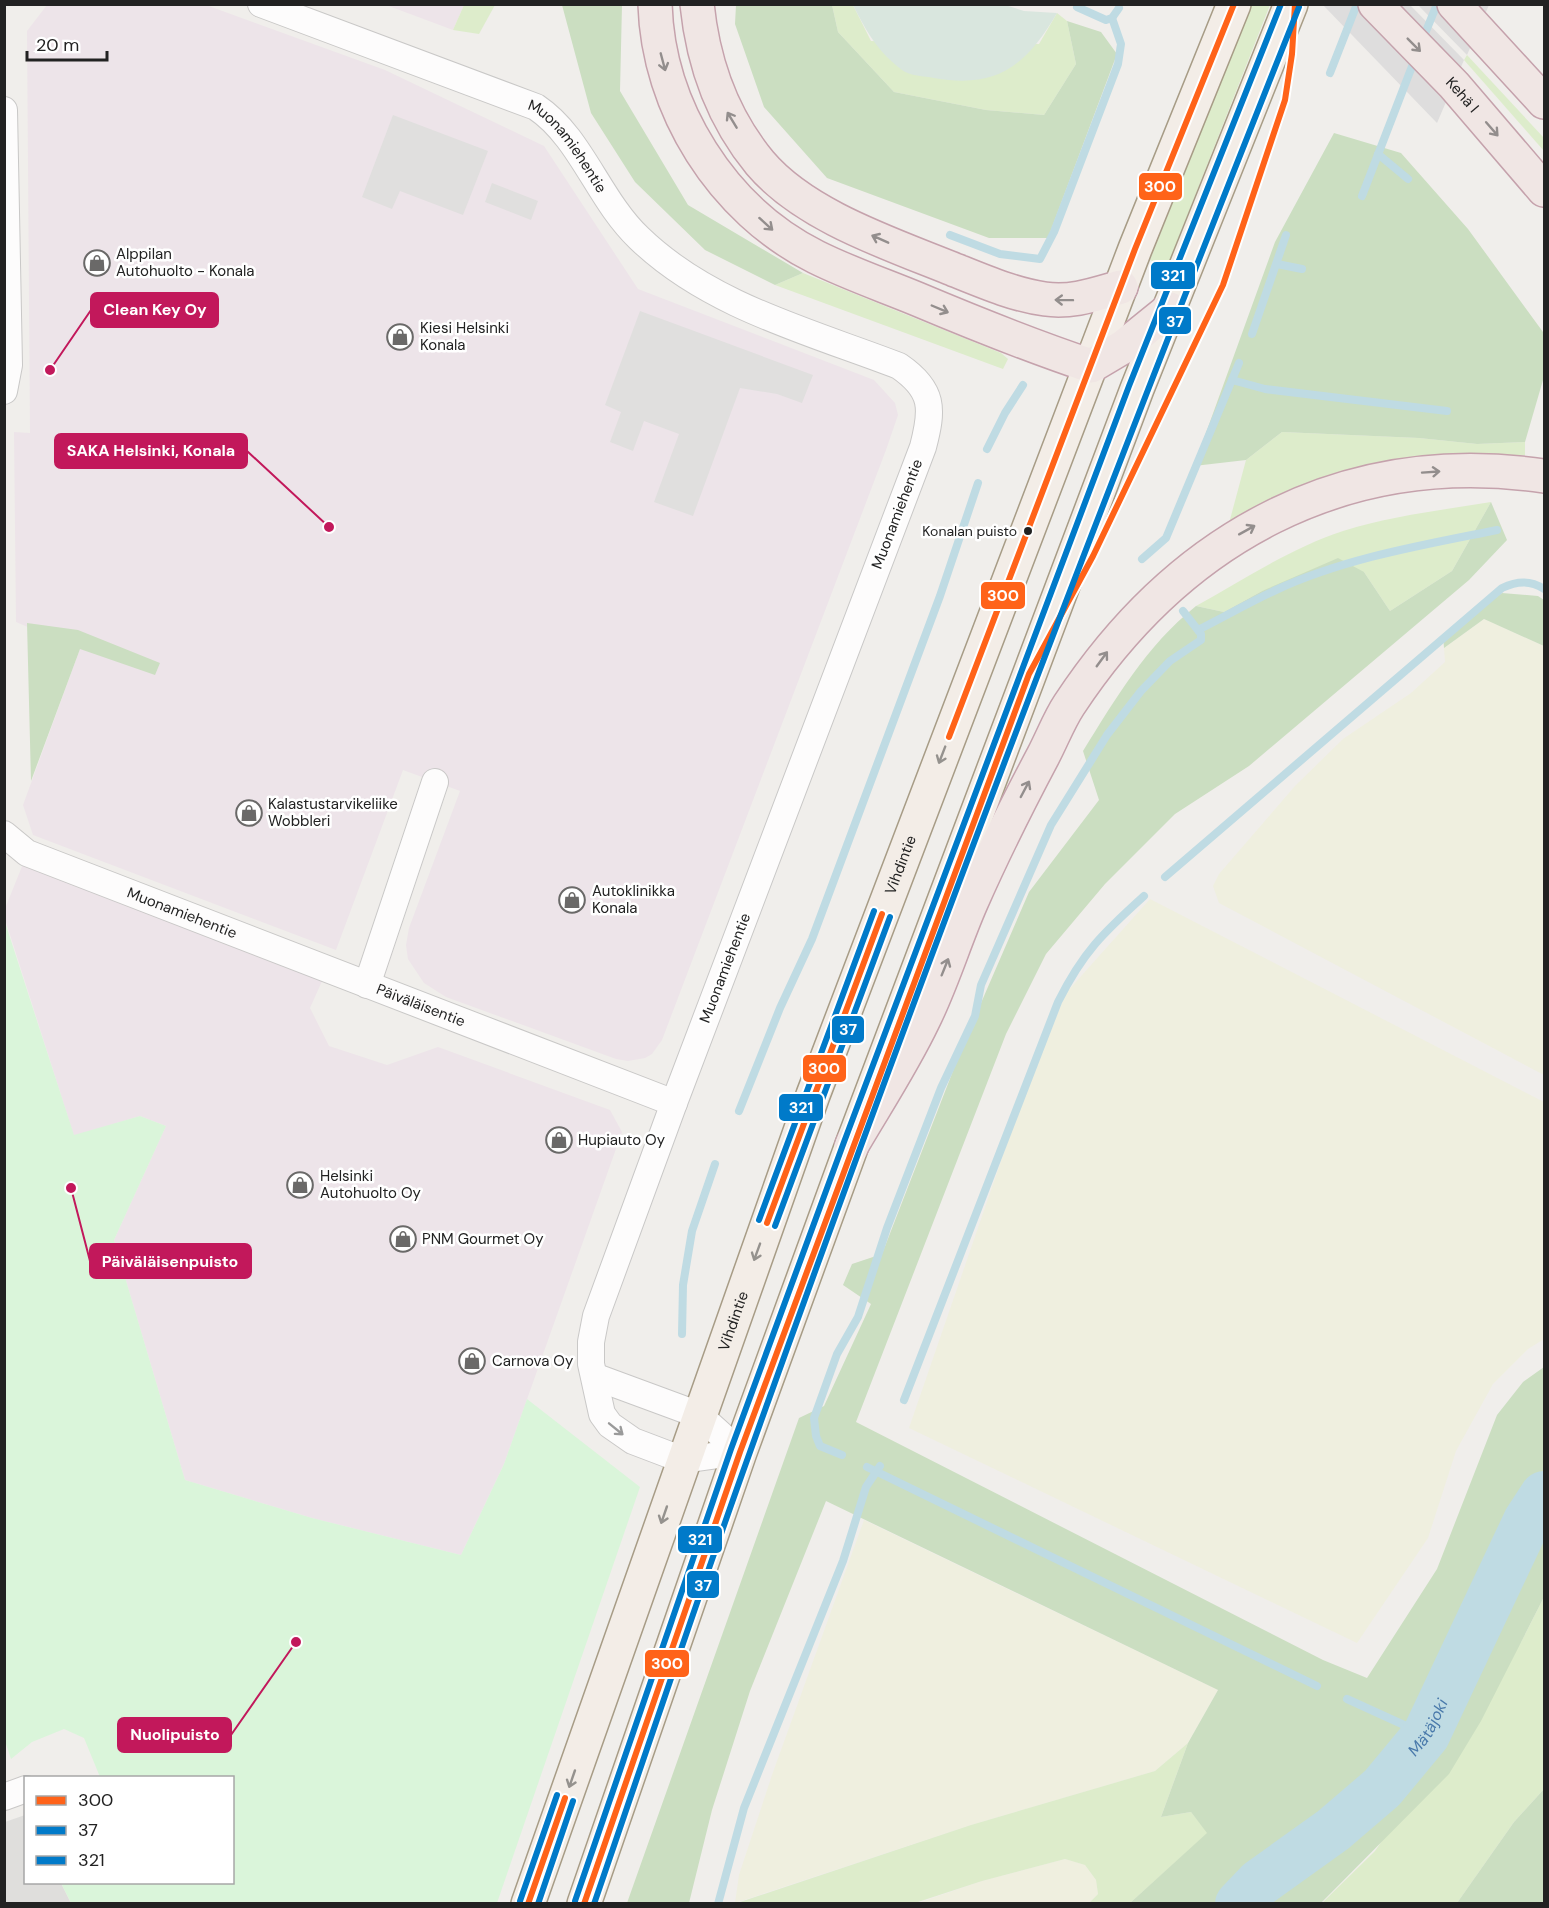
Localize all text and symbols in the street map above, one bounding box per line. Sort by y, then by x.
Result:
scale bar [27,24,106,62]
text: 20 m [36,33,79,57]
one-way arrow [1407,37,1422,52]
one-way arrow [658,52,669,71]
street label: Kehä I [1441,72,1483,117]
street label: Muonamiehentie [525,95,611,197]
one-way arrow [725,112,737,129]
one-way arrow [1485,121,1499,136]
line badge: 300 [1138,172,1183,201]
text: 300 [1144,176,1176,197]
one-way arrow [758,217,773,231]
one-way arrow [872,233,890,244]
place label: Alppilan Autohuolto - Konala [116,244,255,281]
shop icon: Alppilan Autohuolto - Konala [82,248,112,278]
line badge: 321 [1150,261,1196,290]
text: 321 [1161,265,1185,286]
callout: Clean Key Oy [91,293,218,327]
one-way arrow [1055,294,1075,306]
text: Clean Key Oy [103,299,207,320]
one-way arrow [930,304,949,315]
line badge: 37 [1158,306,1192,335]
text: 37 [1166,311,1184,332]
place label: Kiesi Helsinki Konala [420,318,509,355]
shop icon: Kiesi Helsinki Konala [385,322,415,352]
callout: SAKA Helsinki, Konala [55,434,247,468]
text: SAKA Helsinki, Konala [67,440,235,461]
street label: Muonamiehentie [867,456,927,572]
one-way arrow [1421,467,1441,478]
place label: Konalan puisto [922,522,1017,540]
one-way arrow [1238,524,1255,536]
marker: Konalan puisto [1022,525,1034,537]
line badge: 300 [980,581,1026,610]
text: 300 [987,585,1019,606]
one-way arrow [1096,651,1109,667]
one-way arrow [936,746,947,764]
one-way arrow [1020,781,1031,799]
place label: Kalastustarvikeliike Wobbleri [268,794,398,831]
shop icon: Kalastustarvikeliike Wobbleri [234,798,264,828]
street label: Vihdintie [880,832,921,897]
place label: Autoklinikka Konala [592,881,675,918]
street label: Muonamiehentie [124,883,240,943]
shop icon: Autoklinikka Konala [557,885,587,915]
street label: Muonamiehentie [695,910,755,1026]
one-way arrow [940,959,951,977]
street label: Päiväläisentie [373,979,468,1031]
line badge: 37 [831,1015,865,1044]
text: 37 [839,1019,857,1040]
line badge: 300 [802,1054,847,1083]
text: 300 [808,1058,840,1079]
line badge: 321 [778,1093,824,1122]
text: 321 [789,1097,813,1118]
shop icon: Hupiauto Oy [544,1125,574,1155]
place label: Hupiauto Oy [578,1130,666,1150]
place label: Helsinki Autohuolto Oy [320,1166,422,1203]
shop icon: Helsinki Autohuolto Oy [285,1170,315,1200]
shop icon: PNM Gourmet Oy [388,1224,418,1254]
place label: PNM Gourmet Oy [422,1229,544,1249]
one-way arrow [751,1242,762,1261]
callout: Päiväläisenpuisto [90,1244,251,1278]
text: Päiväläisenpuisto [102,1251,238,1272]
street label: Vihdintie [714,1289,753,1354]
shop icon: Carnova Oy [457,1346,487,1376]
place label: Carnova Oy [492,1351,574,1371]
one-way arrow [608,1423,624,1436]
one-way arrow [657,1505,668,1524]
line badge: 321 [677,1525,723,1554]
text: 321 [688,1529,712,1550]
line badge: 37 [686,1570,720,1599]
text: 37 [694,1575,712,1596]
line badge: 300 [644,1649,690,1678]
text: 300 [651,1653,683,1674]
water label: Mätäjoki [1403,1694,1453,1760]
callout: Nuolipuisto [118,1718,231,1752]
text: Nuolipuisto [130,1724,220,1745]
one-way arrow [566,1769,577,1788]
legend [24,1776,234,1884]
text: 300 [78,1788,113,1812]
text: 37 [78,1818,98,1842]
text: 321 [78,1848,105,1872]

